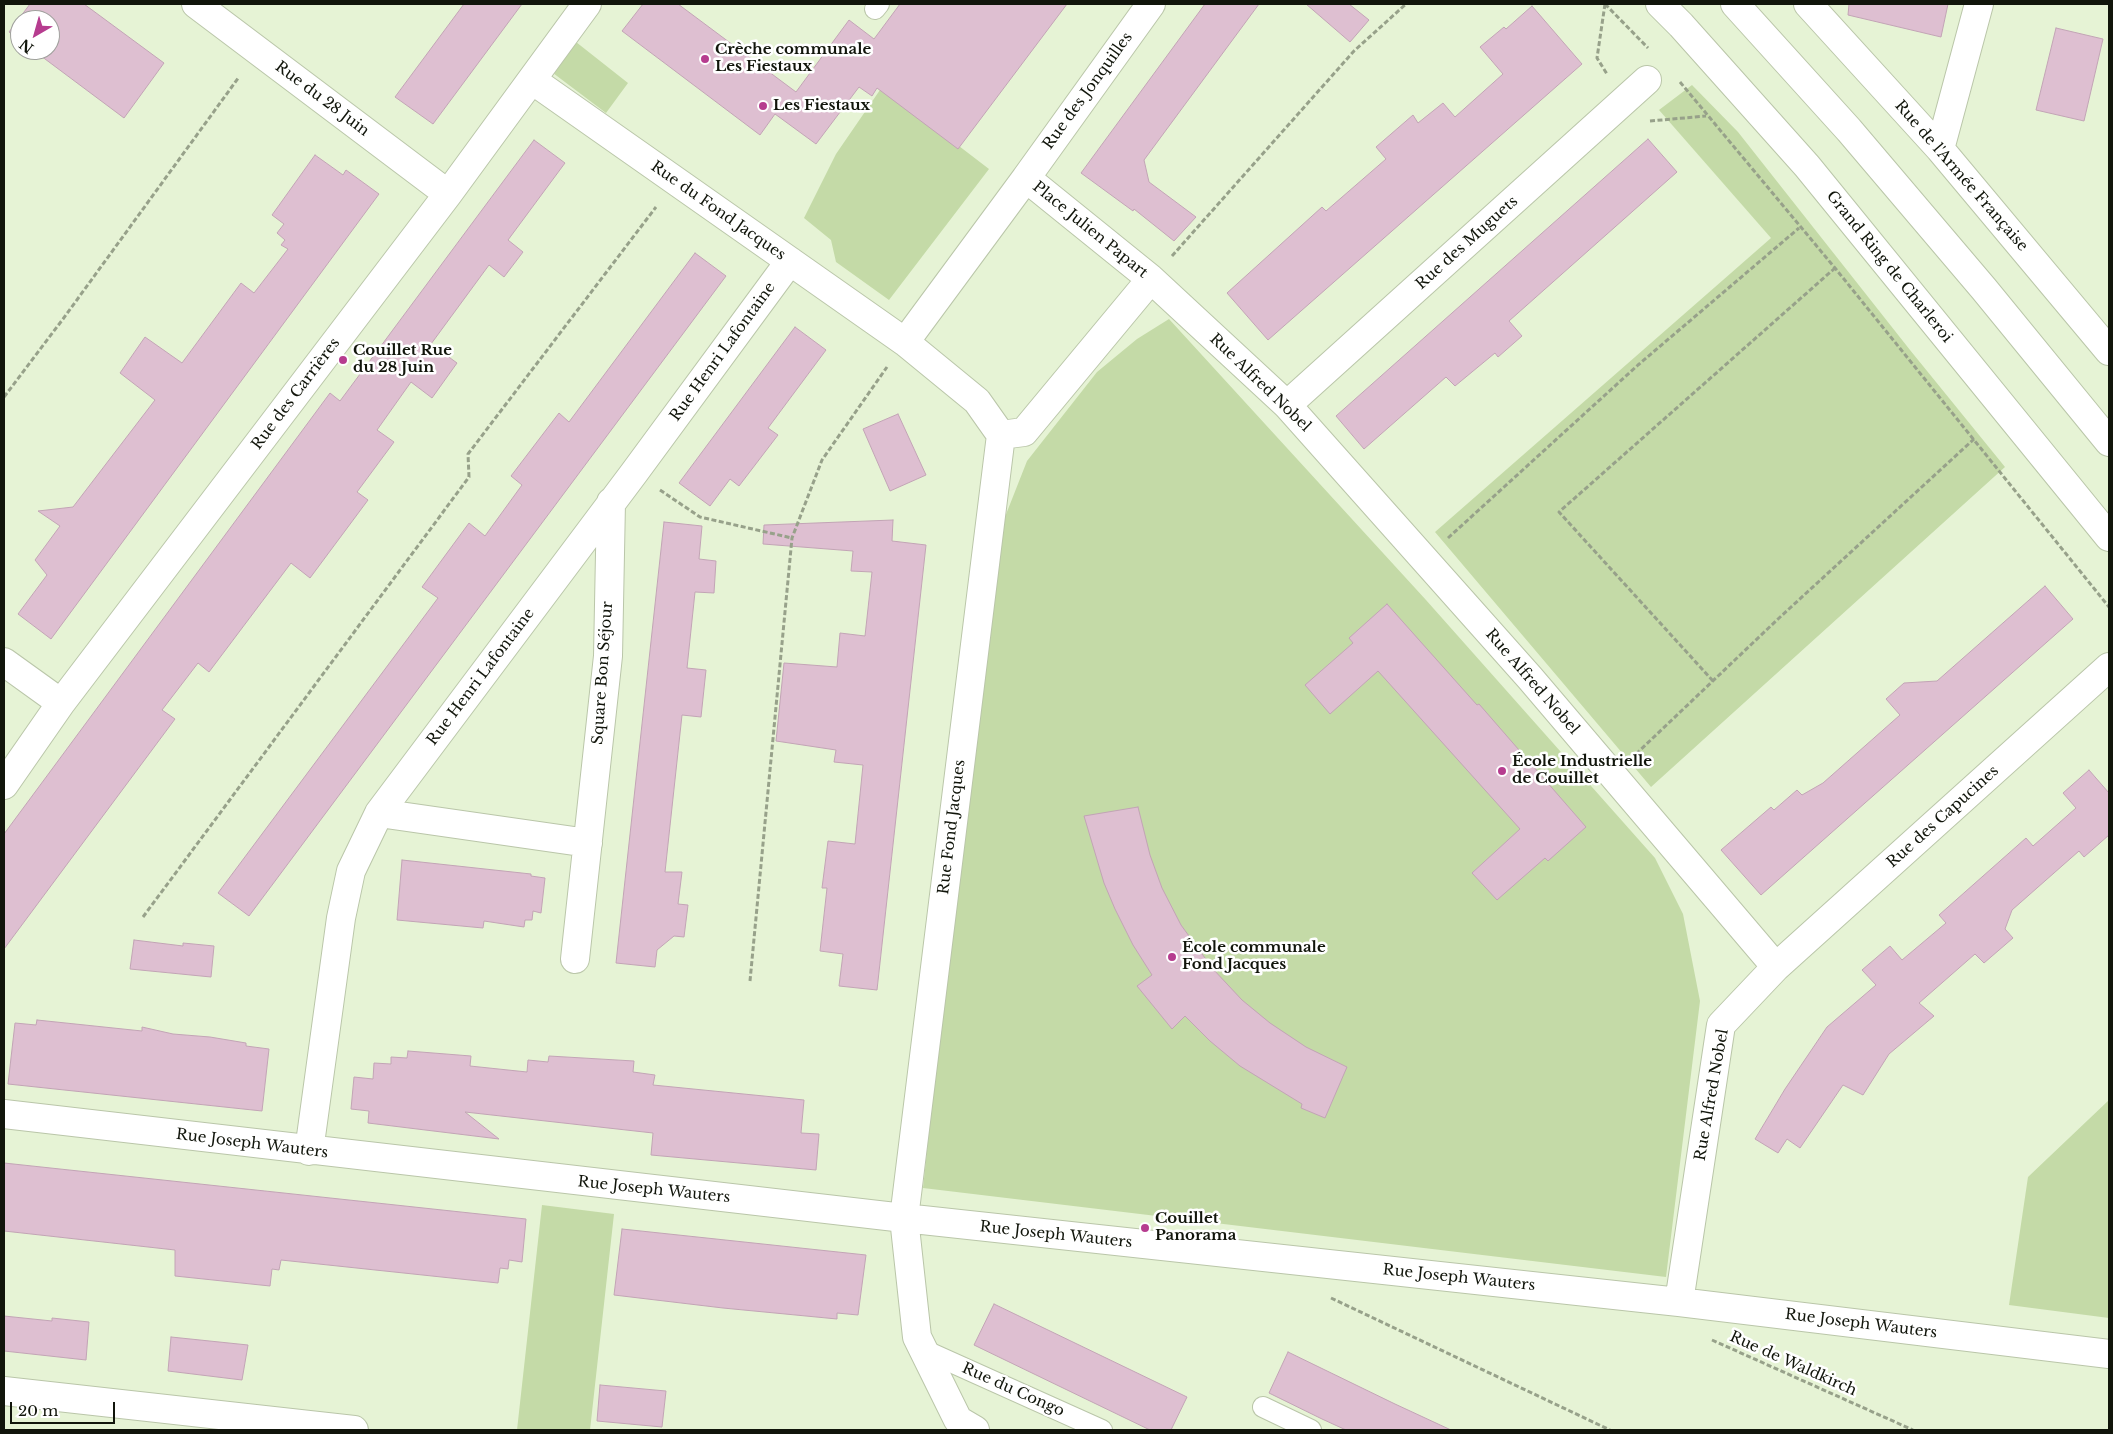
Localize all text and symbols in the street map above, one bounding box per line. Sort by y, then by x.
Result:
north arrow [10,10,60,60]
street label: Rue des Jonquilles [1039,29,1137,153]
text: N [16,35,37,57]
place label: Crèche communale Les Fiestaux [715,41,871,76]
marker: Crèche communale Les Fiestaux [699,53,711,65]
street label: Rue du 28 Juin [271,58,373,140]
place label: Les Fiestaux [773,97,870,115]
street label: Rue de l'Armée Française [1891,97,2031,255]
marker: Les Fiestaux [757,100,769,112]
street label: Rue du Fond Jacques [647,158,789,264]
street label: Place Julien Papart [1029,178,1151,282]
street label: Grand Ring de Charleroi [1822,187,1956,347]
street label: Rue des Muguets [1412,193,1522,293]
street label: Rue Henri Lafontaine [667,279,779,425]
street label: Rue Alfred Nobel [1206,330,1314,436]
street label: Rue des Carrières [248,335,344,453]
place label: Couillet Rue du 28 Juin [353,342,452,377]
marker: Couillet Rue du 28 Juin [337,354,349,366]
street label: Square Bon Séjour [589,601,617,745]
street label: Rue Henri Lafontaine [424,605,538,749]
street label: Rue Alfred Nobel [1481,626,1583,738]
place label: École Industrielle de Couillet [1512,753,1652,788]
street label: Rue Fond Jacques [935,759,969,895]
street label: Rue des Capucines [1883,762,2003,872]
marker: École Industrielle de Couillet [1496,765,1508,777]
place label: École communale Fond Jacques [1182,939,1326,974]
marker: École communale Fond Jacques [1166,951,1178,963]
street label: Rue Alfred Nobel [1692,1028,1732,1162]
street label: Rue Joseph Wauters [175,1126,329,1162]
street label: Rue Joseph Wauters [577,1173,731,1207]
place label: Couillet Panorama [1155,1210,1236,1245]
street label: Rue Joseph Wauters [979,1218,1133,1252]
marker: Couillet Panorama [1139,1222,1151,1234]
street label: Rue Joseph Wauters [1382,1261,1536,1295]
street label: Rue Joseph Wauters [1784,1306,1938,1342]
street label: Rue de Waldkirch [1727,1328,1859,1400]
street label: Rue du Congo [959,1359,1067,1421]
scale bar [12,1392,118,1424]
text: 20 m [18,1401,58,1420]

